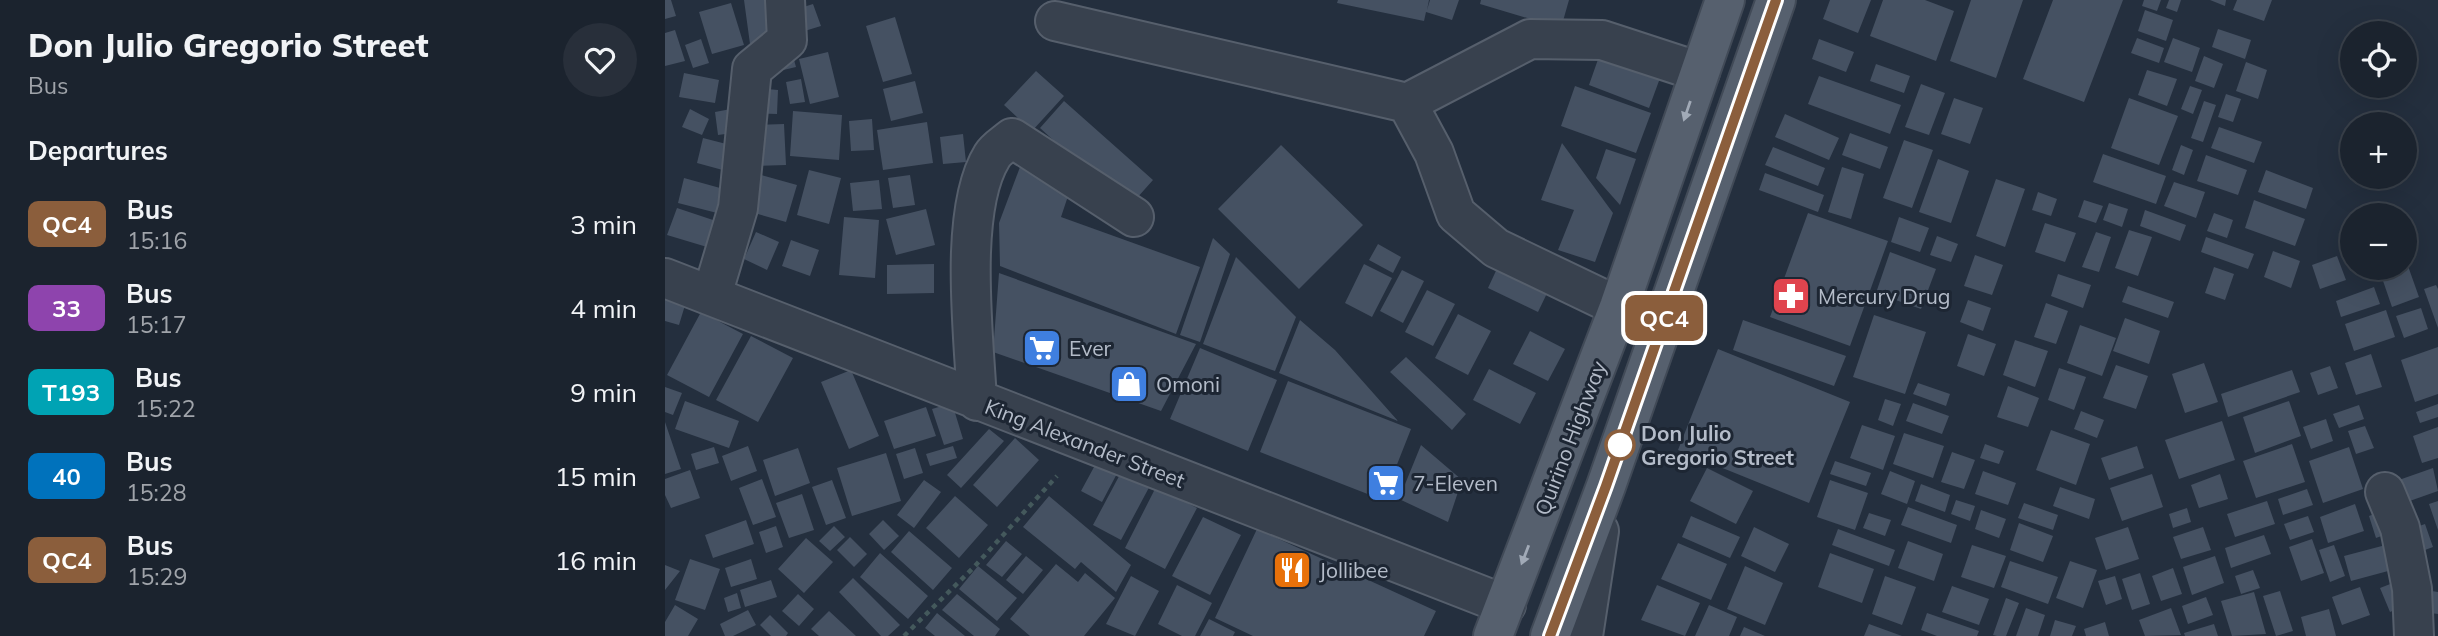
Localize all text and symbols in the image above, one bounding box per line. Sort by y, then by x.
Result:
map controls [2340,21,2417,280]
button: locate [2340,21,2417,98]
button: heart [563,23,637,97]
text: Don Julio Gregorio Street [28,24,429,65]
text: Bus [28,71,68,100]
one-way arrow [1681,100,1692,121]
button: + [2340,112,2417,189]
text: Departures [28,134,168,167]
text: Bus [127,193,173,226]
button: − [2340,203,2417,280]
text: 3 min [570,208,637,241]
text: QC4 [42,209,92,239]
text: 15:16 [127,226,187,255]
pharmacy icon: Mercury Drug [1770,275,1812,317]
text: Bus [126,277,172,310]
place label: Mercury Drug [1818,283,1950,309]
text: 4 min [570,292,637,325]
text: 33 [52,293,81,323]
line badge: QC4 [1624,295,1704,341]
text: QC4 [1639,303,1689,333]
text: 15:17 [126,310,186,339]
supermarket icon: Ever [1021,327,1063,369]
place label: Ever [1069,335,1112,361]
street label: Quirino Highway [1529,357,1611,519]
text: Bus [135,361,182,394]
shop icon: Omoni [1108,363,1150,405]
place label: Omoni [1156,371,1220,397]
text: 9 min [570,376,637,409]
text: T193 [42,377,100,407]
street label: King Alexander Street [981,393,1189,493]
text: 15:22 [135,394,196,423]
place label: Don Julio Gregorio Street [1641,420,1794,470]
marker: Don Julio Gregorio Street [1605,430,1635,460]
text: Bus [126,445,172,478]
text: 15 min [555,460,637,493]
text: 40 [52,461,81,491]
supermarket icon: 7-Eleven [1365,462,1407,504]
place label: 7-Eleven [1413,470,1498,496]
text: 15:28 [126,478,186,507]
text: Bus [127,529,173,562]
text: 16 min [555,544,637,577]
one-way arrow [1519,544,1530,565]
text: QC4 [42,545,92,575]
restaurant icon: Jollibee [1271,549,1313,591]
place label: Jollibee [1319,557,1388,583]
text: 15:29 [127,562,187,591]

